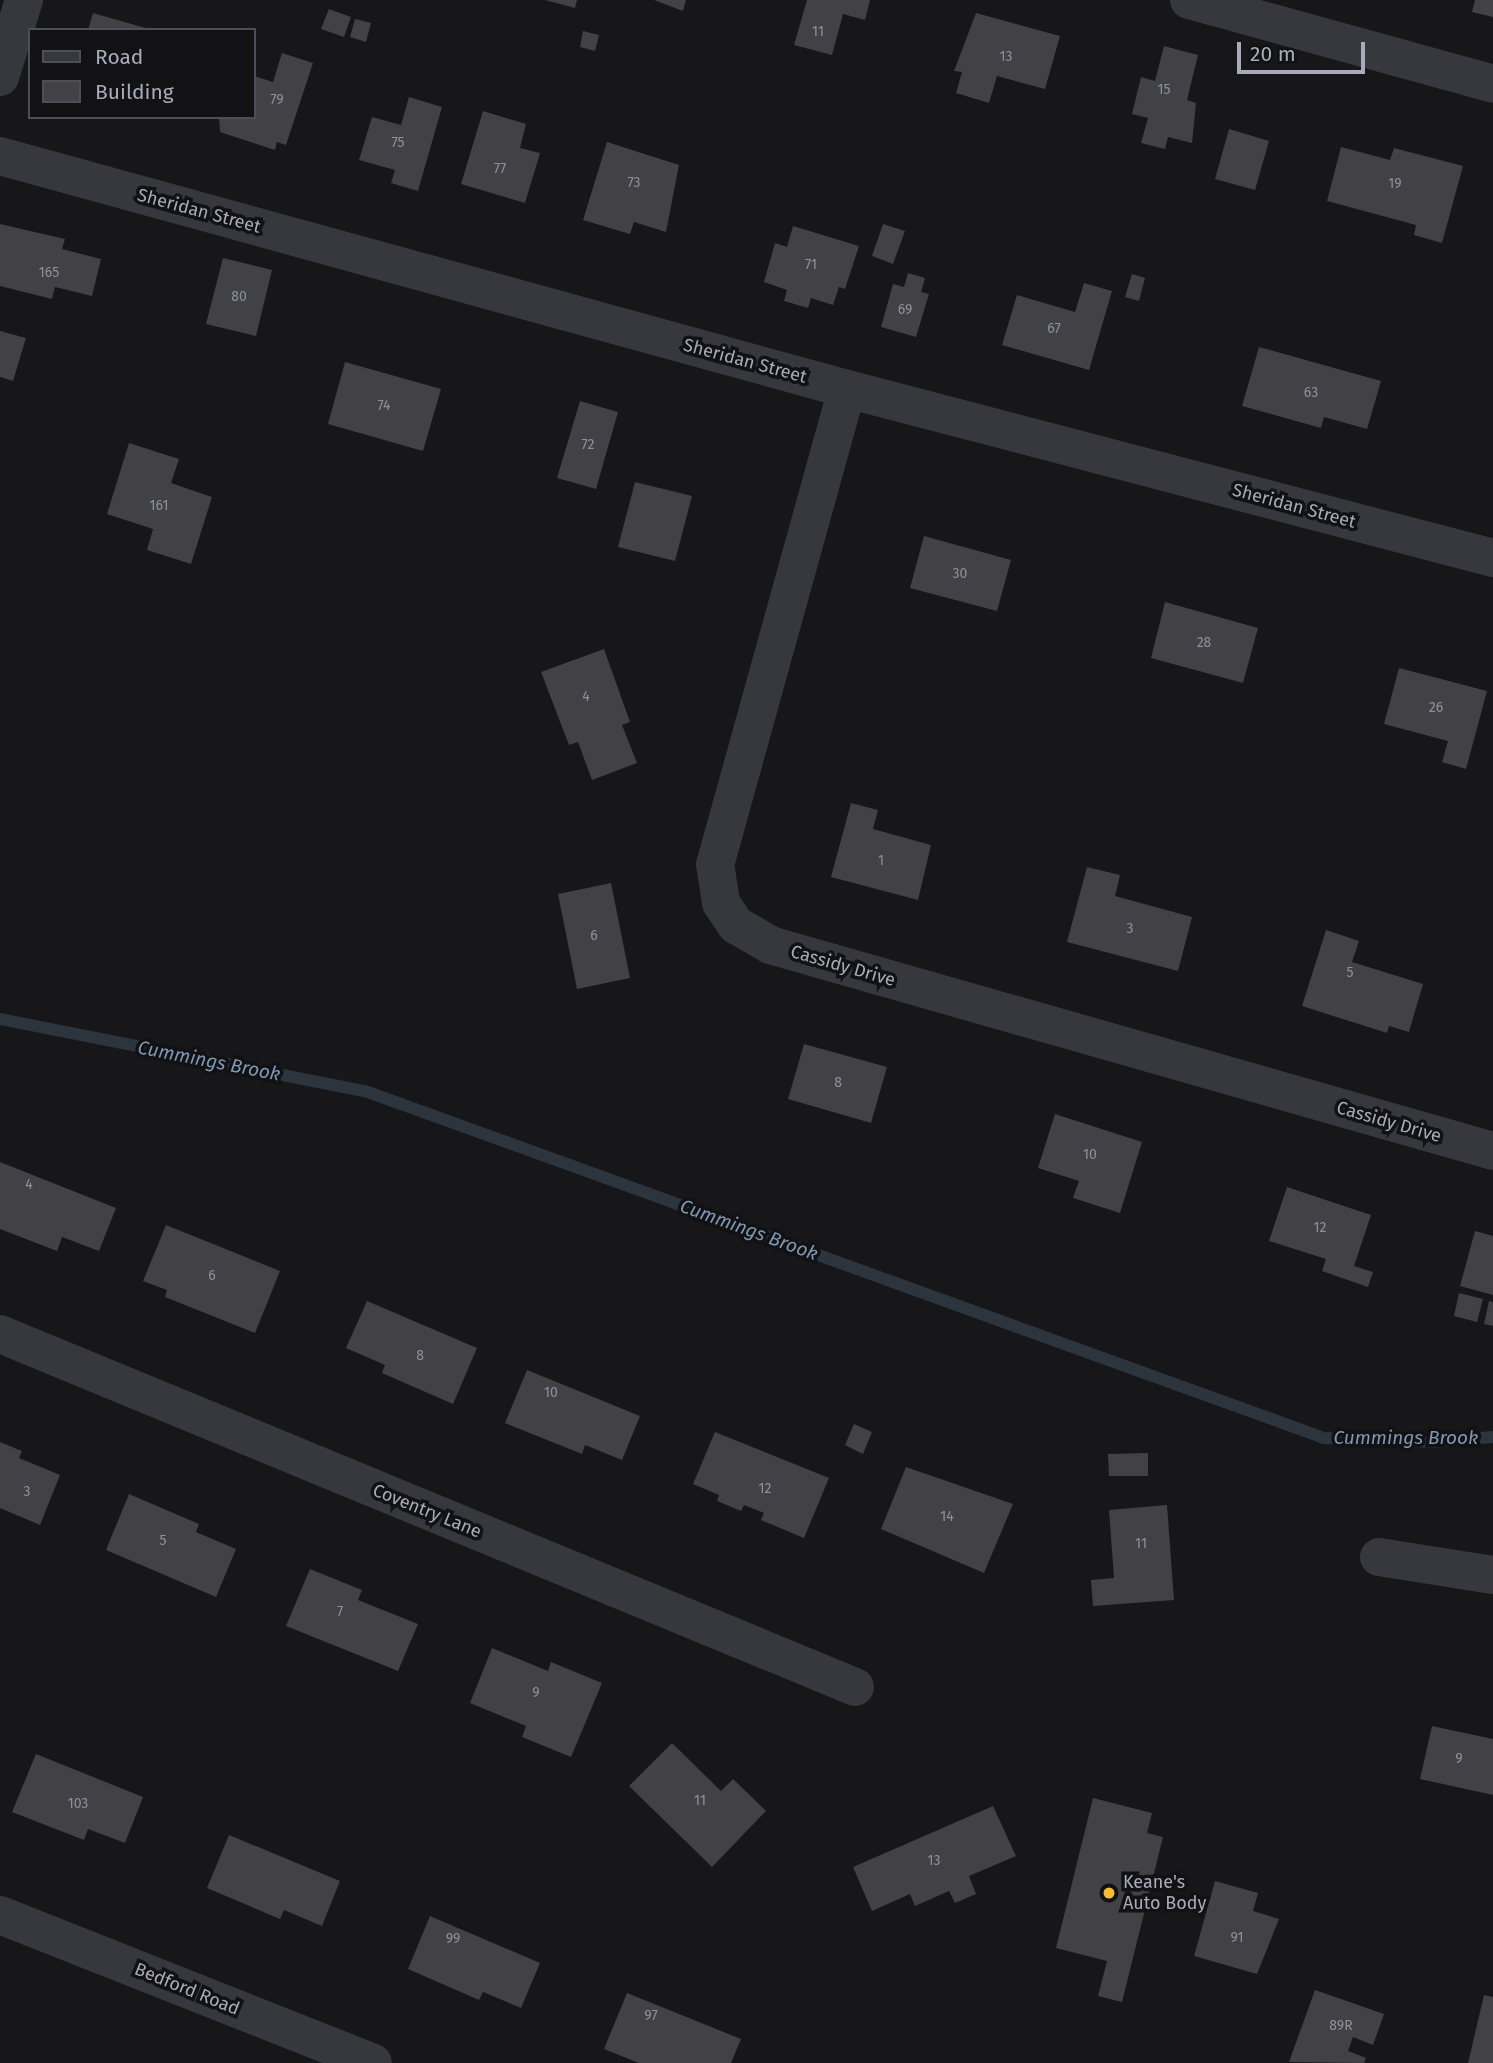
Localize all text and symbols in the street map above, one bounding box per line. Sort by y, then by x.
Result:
house number: 11 [812,24,824,40]
legend [28,28,256,119]
scale bar [1241,28,1369,72]
text: 20 m [1250,41,1296,67]
text: Road [95,44,143,70]
house number: 13 [999,49,1013,65]
text: Building [95,79,174,105]
house number: 15 [1157,82,1171,98]
house number: 79 [270,92,284,108]
house number: 75 [391,135,405,151]
house number: 77 [494,161,506,177]
house number: 73 [627,175,641,191]
house number: 19 [1388,176,1402,192]
street label: Sheridan Street [135,184,263,238]
house number: 71 [805,257,817,273]
house number: 165 [39,265,59,281]
house number: 80 [231,289,247,305]
house number: 69 [898,302,912,318]
house number: 67 [1047,321,1061,337]
street label: Sheridan Street [681,334,809,388]
house number: 63 [1304,385,1318,401]
house number: 74 [377,398,391,414]
house number: 72 [582,437,594,453]
street label: Sheridan Street [1230,479,1358,533]
house number: 161 [150,498,168,514]
house number: 30 [953,566,967,582]
house number: 28 [1197,635,1211,651]
house number: 4 [582,689,590,705]
house number: 26 [1429,700,1443,716]
house number: 1 [878,853,884,869]
house number: 3 [1127,921,1133,937]
house number: 6 [590,928,598,944]
street label: Cassidy Drive [788,941,898,991]
house number: 5 [1346,965,1354,981]
water label: Cummings Brook [136,1036,282,1086]
house number: 8 [834,1075,842,1091]
street label: Cassidy Drive [1334,1097,1444,1147]
house number: 10 [1083,1147,1097,1163]
house number: 4 [25,1177,33,1193]
water label: Cummings Brook [677,1195,821,1265]
house number: 12 [1314,1220,1326,1236]
house number: 6 [208,1268,216,1284]
house number: 8 [416,1348,424,1364]
house number: 10 [544,1385,558,1401]
water label: Cummings Brook [1334,1427,1478,1449]
street label: Coventry Lane [369,1479,485,1543]
house number: 12 [759,1481,771,1497]
house number: 3 [24,1484,30,1500]
house number: 14 [940,1509,954,1525]
house number: 5 [159,1533,167,1549]
house number: 11 [1135,1536,1147,1552]
house number: 7 [337,1604,343,1620]
house number: 9 [532,1685,540,1701]
house number: 9 [1455,1751,1463,1767]
house number: 11 [694,1793,706,1809]
house number: 103 [68,1796,88,1812]
house number: 13 [927,1853,941,1869]
place label: Keane's Auto Body [1123,1872,1206,1914]
marker: Keane's Auto Body [1101,1885,1117,1901]
house number: 91 [1230,1930,1244,1946]
house number: 99 [446,1931,460,1947]
street label: Bedford Road [131,1958,243,2020]
house number: 97 [644,2008,658,2024]
house number: 89R [1329,2018,1353,2034]

